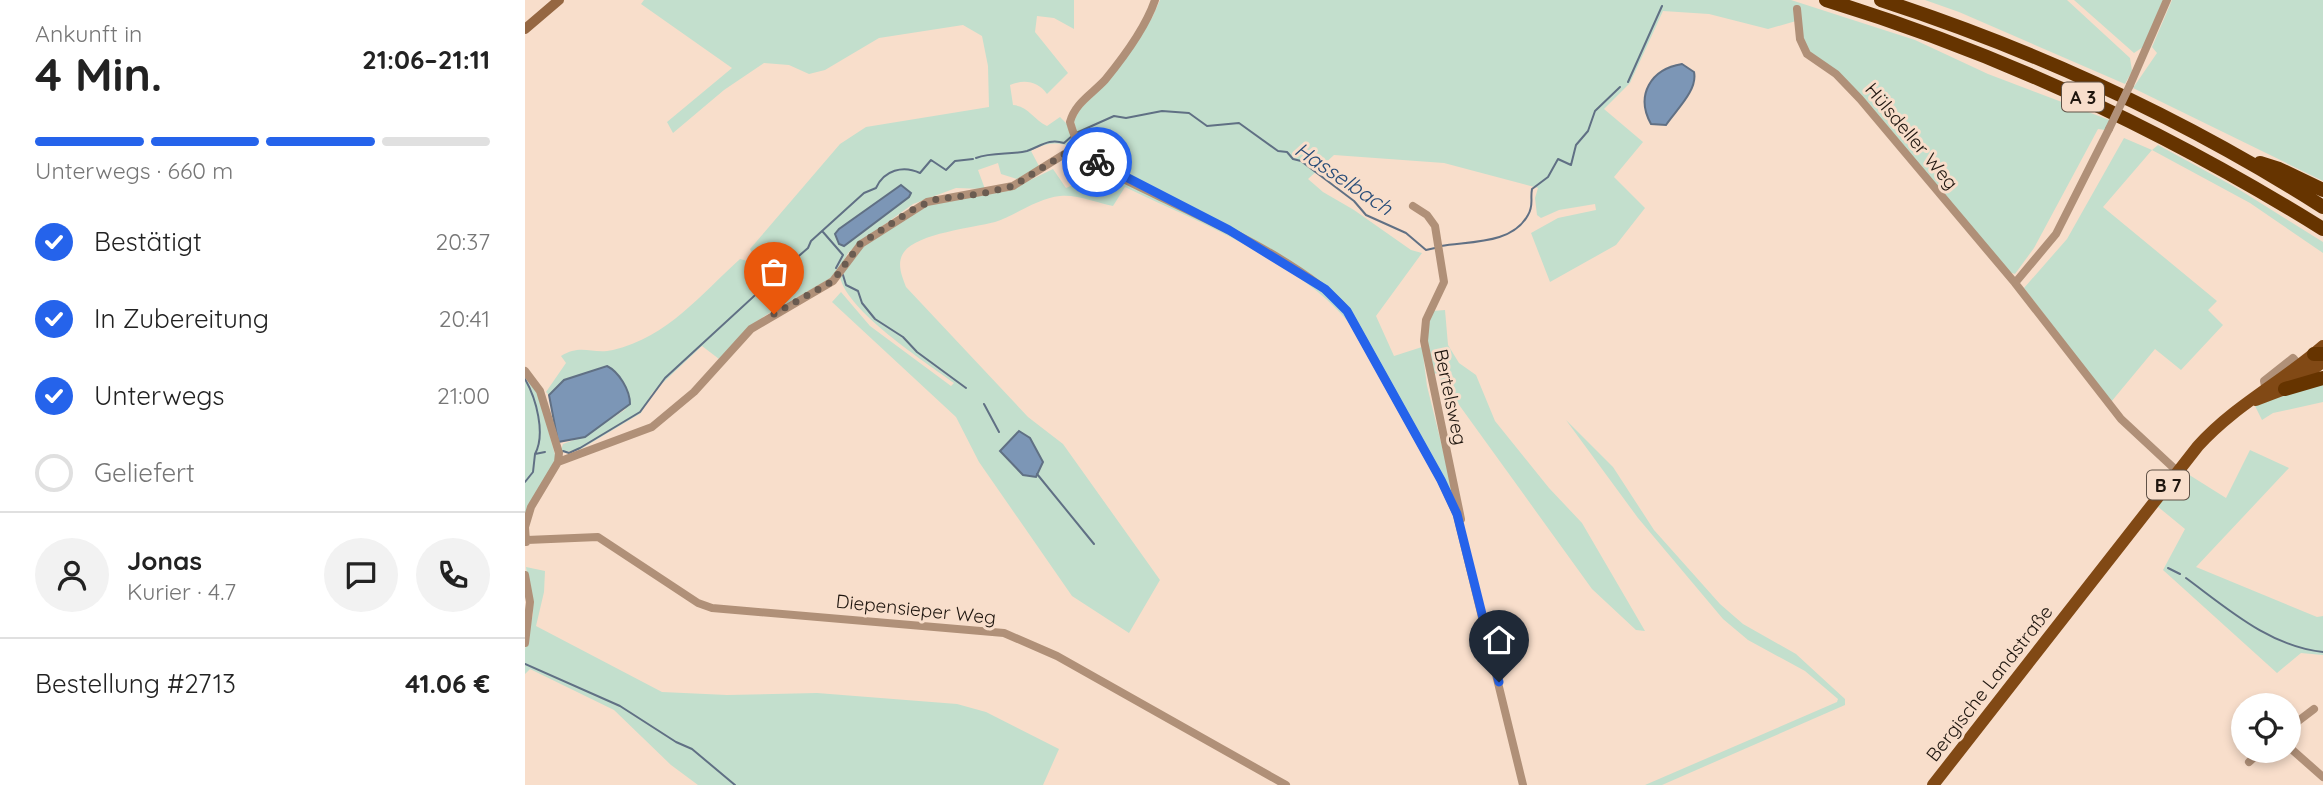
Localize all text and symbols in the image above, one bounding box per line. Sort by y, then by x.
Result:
text: Ankunft in [35,19,142,48]
text: 21:06–21:11 [362,43,490,76]
text: 4 Min. [35,45,162,103]
street label: Hülsdeller Weg [1860,78,1964,194]
road number: A 3 [2062,82,2104,112]
courier [1062,127,1132,197]
water label: Hasselbach [1290,136,1399,221]
icon: bike [1078,143,1116,181]
text: Unterwegs · 660 m [35,156,233,185]
icon: check [35,223,73,261]
text: Bestätigt [94,225,202,258]
text: 20:37 [435,227,490,256]
pin [744,242,804,314]
icon: bag [755,253,793,291]
icon: check [35,300,73,338]
text: In Zubereitung [94,302,269,335]
text: 20:41 [439,304,490,333]
street label: Bertelsweg [1429,347,1473,447]
icon: check [35,377,73,415]
text: Unterwegs [94,379,225,412]
text: 21:00 [437,381,490,410]
text: Geliefert [94,456,195,489]
road number: B 7 [2147,471,2189,500]
button: person [35,538,109,612]
button: chat [324,538,398,612]
button: phone [416,538,490,612]
text: Jonas [127,544,202,577]
text: Kurier · 4.7 [127,577,236,606]
street label: Diepensieper Weg [835,589,997,629]
street label: Bergische Landstraße [1920,600,2058,766]
pin [1469,610,1529,682]
icon: home [1480,621,1518,659]
text: Bestellung #2713 [35,667,236,700]
text: 41.06 € [405,667,490,700]
map controls [2231,693,2301,763]
button: locate [2231,693,2301,763]

